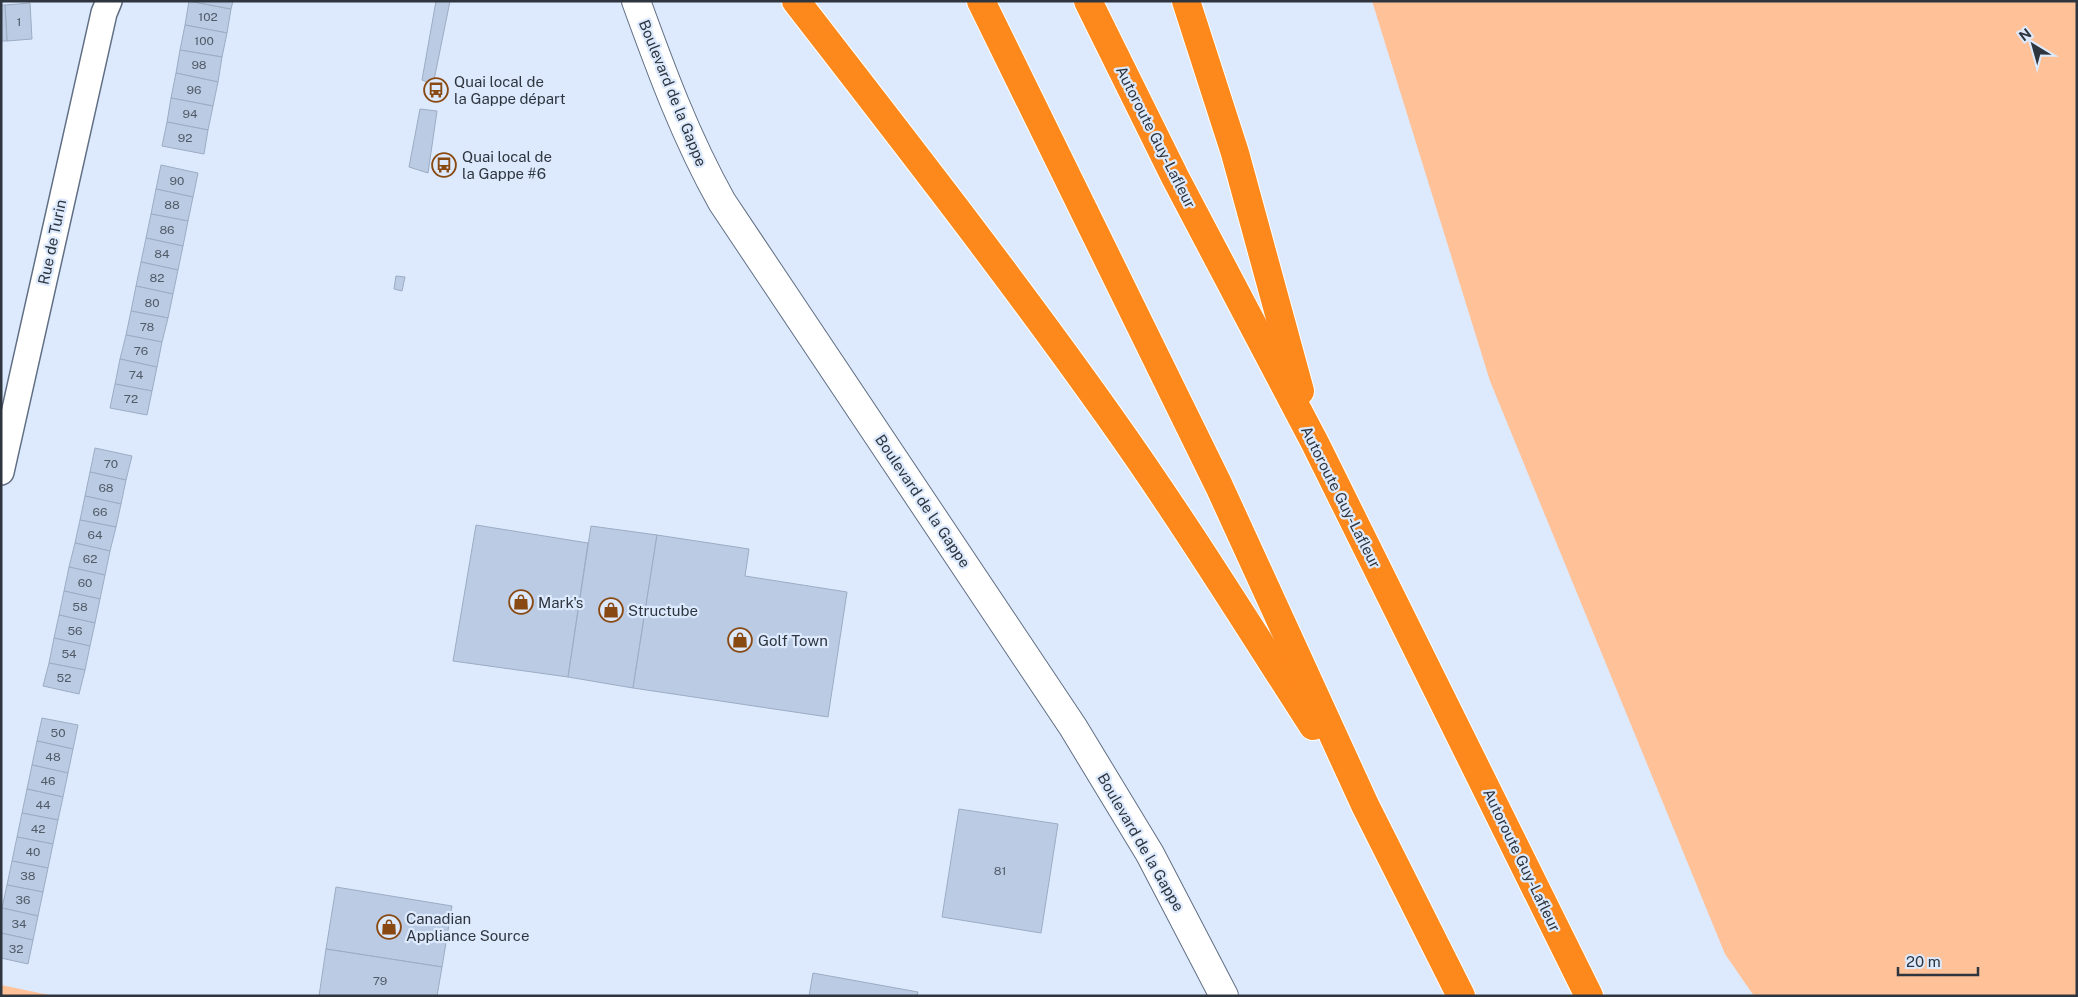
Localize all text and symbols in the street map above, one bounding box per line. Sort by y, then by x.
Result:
house number: 102 [198,10,218,24]
house number: 1 [17,15,21,29]
street label: Boulevard de la Gappe [636,17,710,169]
north arrow [2008,20,2058,70]
text: N [2016,25,2034,44]
house number: 100 [194,34,214,48]
house number: 98 [191,58,207,72]
street label: Autoroute Guy-Lafleur [1113,63,1199,211]
place label: Quai local de la Gappe départ [454,73,566,107]
bus stop icon: Quai local de la Gappe départ [423,77,449,103]
house number: 96 [187,83,201,97]
house number: 94 [182,107,198,121]
house number: 92 [178,131,192,145]
place label: Quai local de la Gappe #6 [462,148,552,182]
bus stop icon: Quai local de la Gappe #6 [431,152,457,178]
house number: 90 [170,174,184,188]
street label: Rue de Turin [35,198,69,286]
house number: 88 [164,198,180,212]
house number: 86 [159,223,175,237]
house number: 84 [154,247,170,261]
house number: 82 [150,271,164,285]
house number: 80 [144,296,160,310]
house number: 78 [140,320,155,334]
house number: 76 [134,344,148,358]
house number: 74 [129,368,144,382]
house number: 72 [124,392,138,406]
street label: Autoroute Guy-Lafleur [1298,423,1384,571]
street label: Boulevard de la Gappe [872,431,974,571]
house number: 70 [104,457,118,471]
house number: 68 [98,481,114,495]
house number: 66 [93,505,107,519]
house number: 64 [88,528,103,542]
house number: 62 [83,552,97,566]
house number: 60 [78,576,92,590]
shop icon: Mark's [508,589,534,615]
place label: Mark's [538,594,583,611]
shop icon: Structube [598,597,624,623]
house number: 58 [72,600,88,614]
place label: Structube [628,602,698,619]
house number: 56 [67,624,83,638]
shop icon: Golf Town [727,627,753,653]
place label: Golf Town [758,632,828,649]
house number: 54 [61,647,77,661]
house number: 52 [57,671,71,685]
house number: 50 [50,726,66,740]
house number: 48 [45,750,61,764]
street label: Boulevard de la Gappe [1094,770,1188,914]
house number: 46 [40,774,56,788]
street label: Autoroute Guy-Lafleur [1480,786,1564,934]
house number: 44 [35,798,51,812]
house number: 42 [31,822,45,836]
house number: 40 [26,845,40,859]
house number: 81 [994,864,1006,878]
house number: 38 [20,869,36,883]
house number: 36 [16,893,30,907]
place label: Canadian Appliance Source [406,910,529,944]
shop icon: Canadian Appliance Source [376,914,402,940]
house number: 34 [11,917,27,931]
house number: 32 [9,942,23,956]
scale bar [1898,944,1978,976]
text: 20 m [1906,953,1941,970]
house number: 79 [373,974,387,988]

